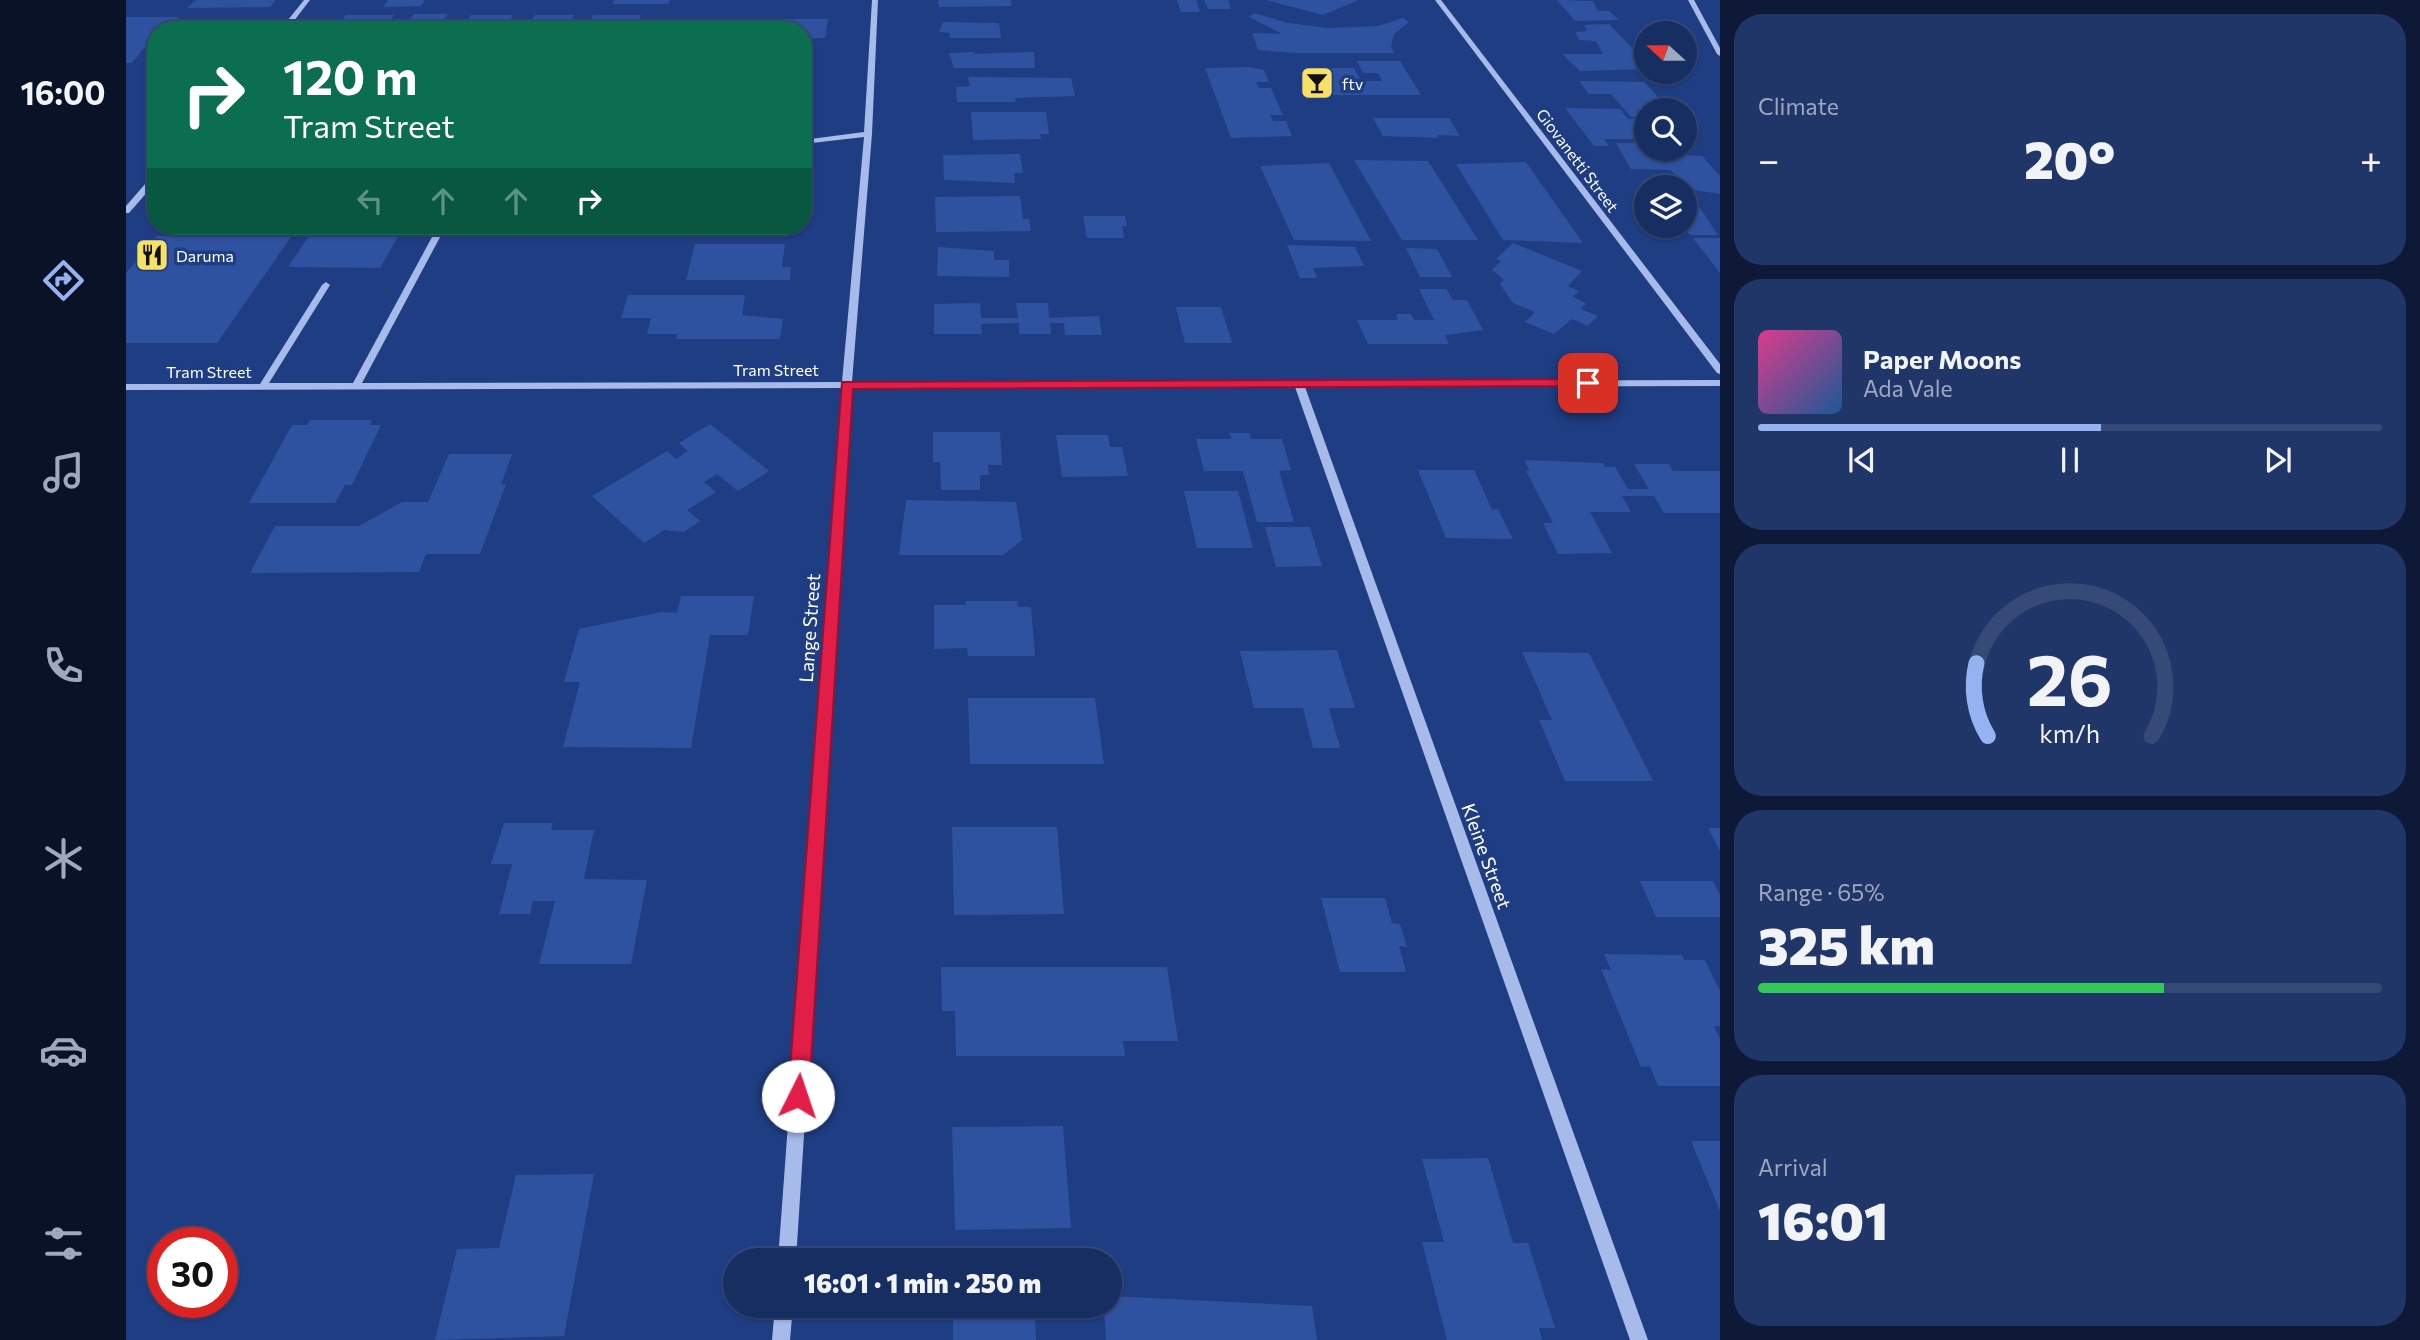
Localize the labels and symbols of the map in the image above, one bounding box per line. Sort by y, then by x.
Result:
north arrow [1634,21,1698,84]
bar icon: ftv [1298,64,1336,102]
place label: ftv [1342,74,1363,93]
street label: Giovanetti Street [1533,105,1623,216]
restaurant icon: Daruma [133,236,171,274]
place label: Daruma [176,246,234,265]
pin [1558,353,1618,413]
street label: Tram Street [733,360,819,379]
street label: Tram Street [166,362,252,381]
street label: Lange Street [794,573,824,683]
street label: Kleine Street [1457,800,1517,912]
position arrow [761,1059,835,1133]
speed limit sign: 30 [147,1227,238,1318]

